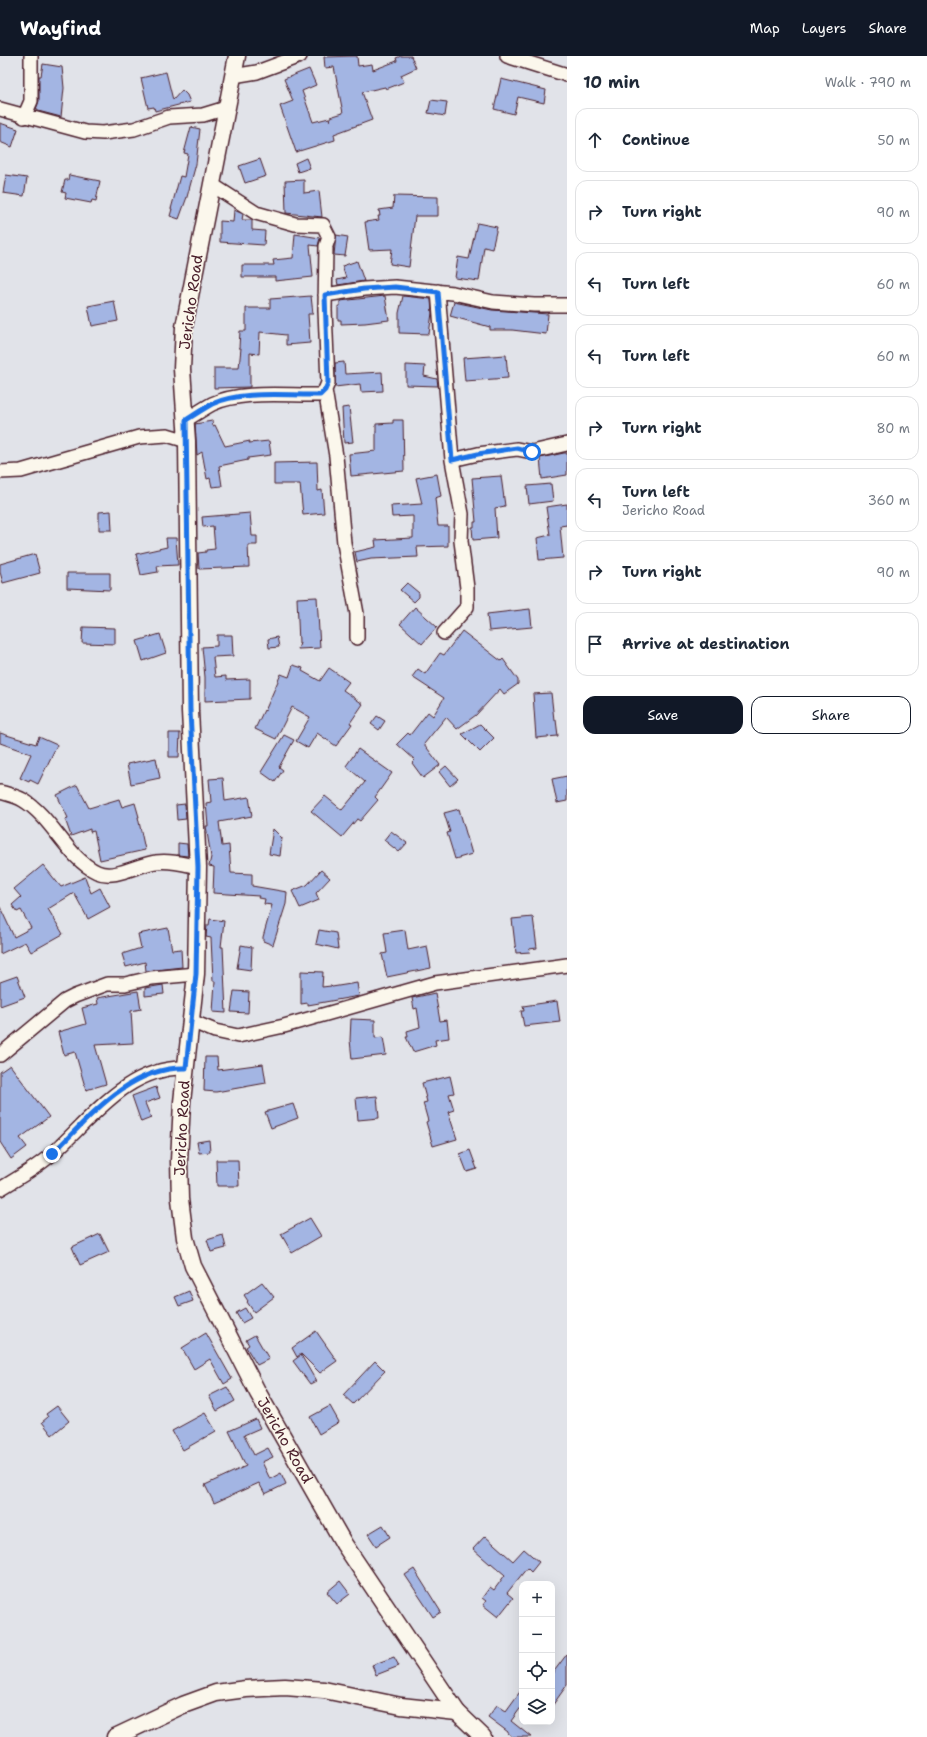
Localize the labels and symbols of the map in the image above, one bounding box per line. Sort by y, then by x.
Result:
street label: Jericho Road [174,253,208,351]
route start [523,443,541,461]
street label: Jericho Road [170,1079,195,1176]
route end [43,1145,61,1163]
street label: Jericho Road [253,1394,318,1487]

